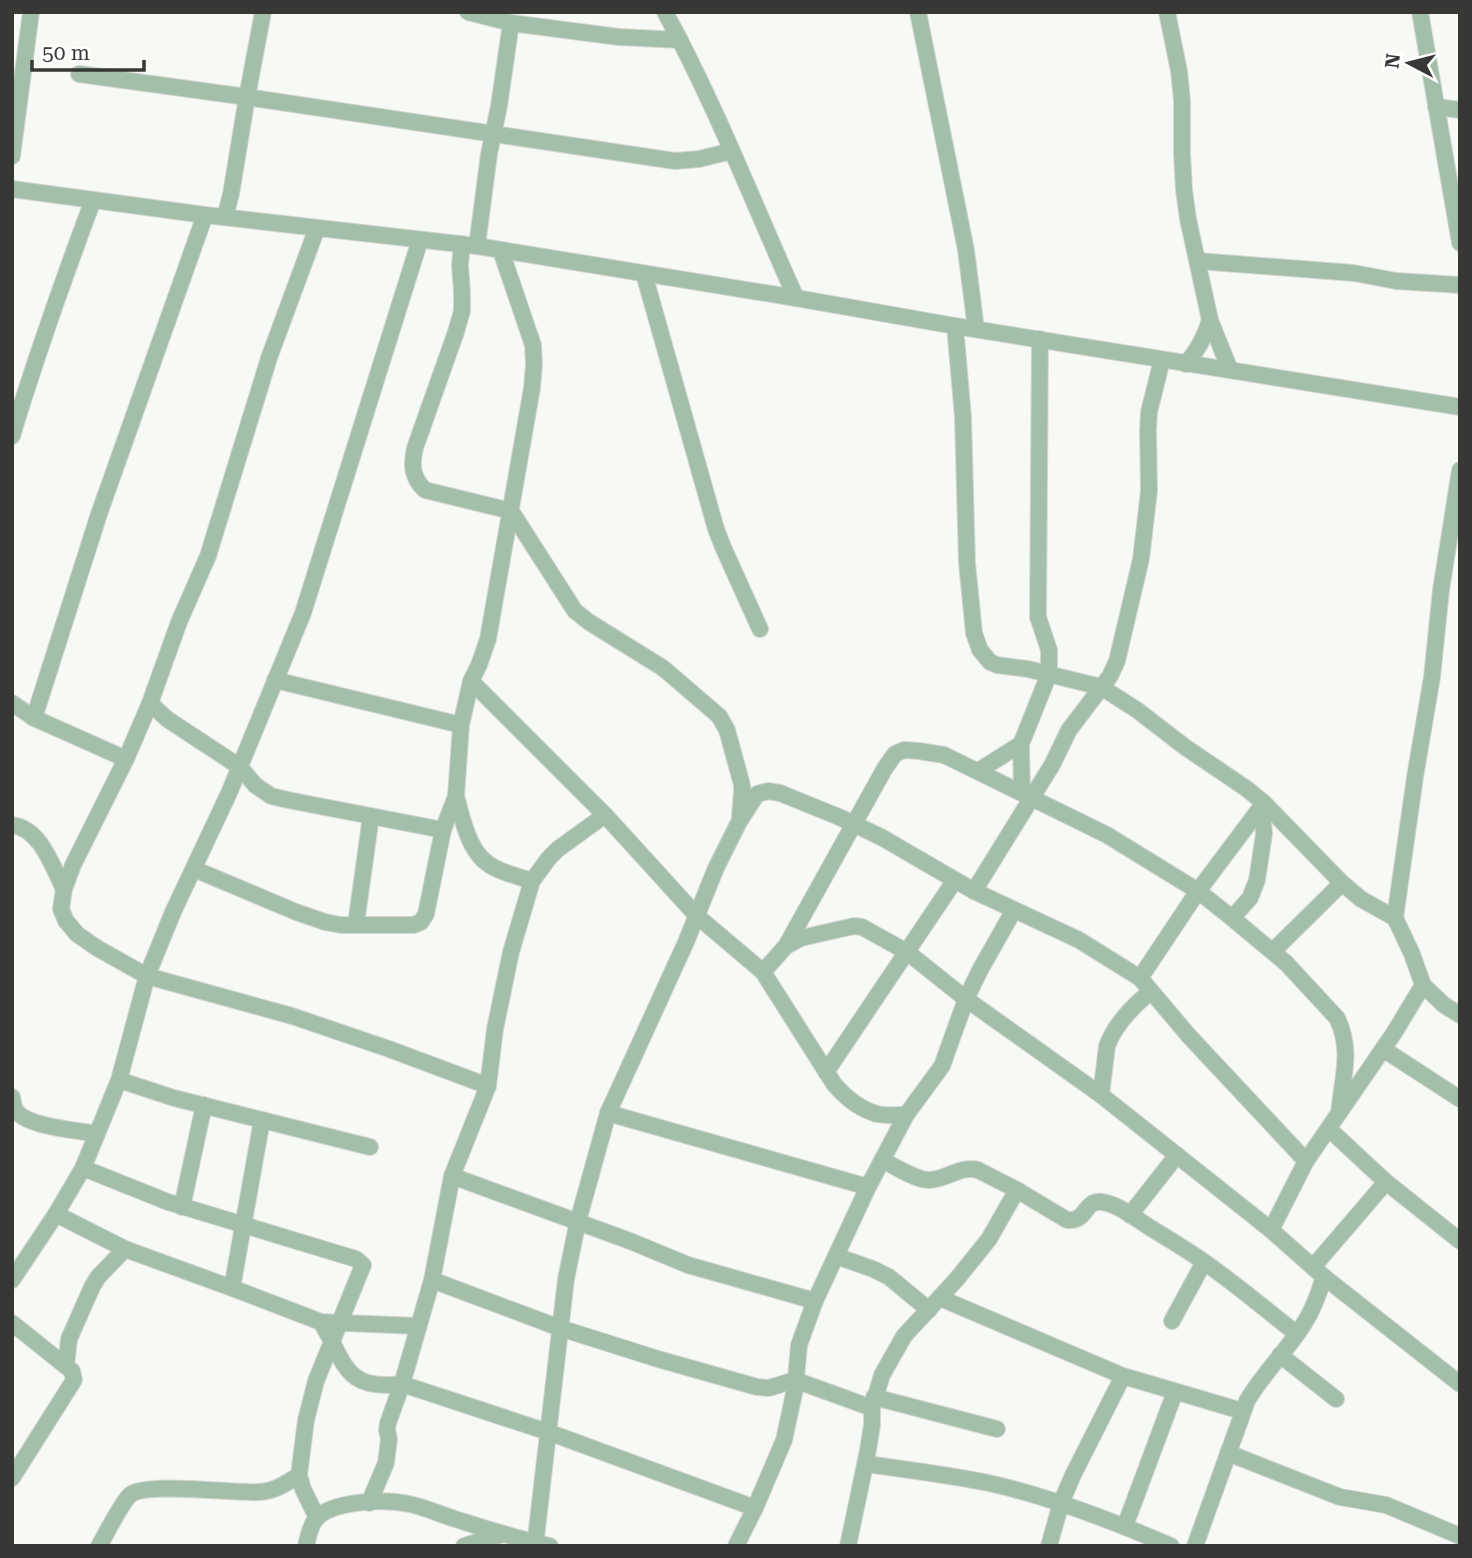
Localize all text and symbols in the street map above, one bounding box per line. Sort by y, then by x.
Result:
scale bar [32,28,144,72]
north arrow [1374,28,1444,98]
text: 50 m [42,41,90,65]
text: N [1380,52,1405,70]

